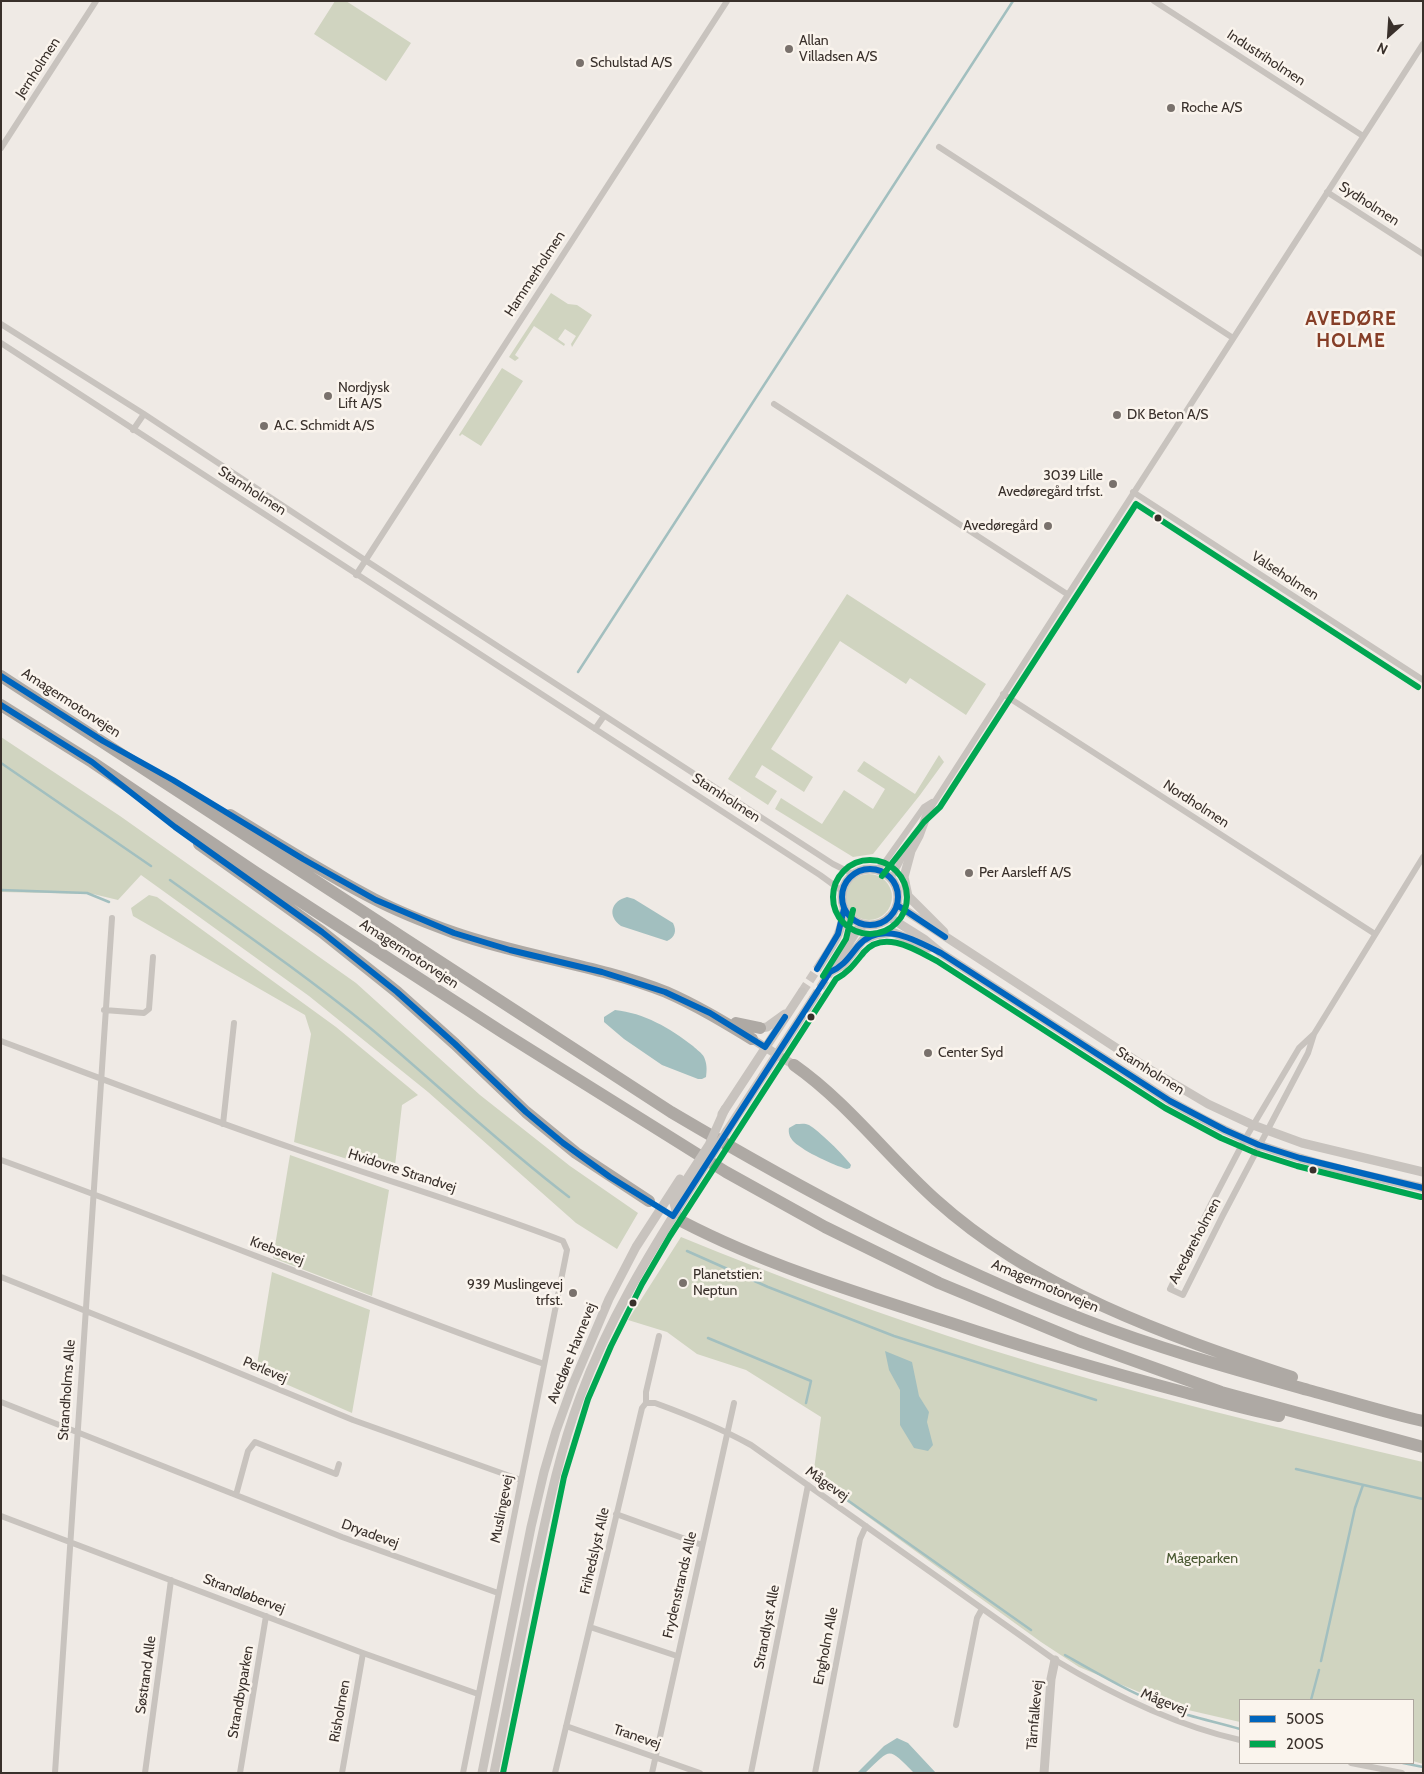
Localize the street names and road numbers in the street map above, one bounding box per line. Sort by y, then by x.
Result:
street label: Industriholmen [1224,26,1308,90]
street label: Jernholmen [12,35,64,101]
street label: Sydholmen [1336,178,1402,230]
street label: Hammerholmen [501,228,569,320]
street label: Stamholmen [215,463,289,519]
street label: Valseholmen [1248,548,1322,604]
street label: Amagermotorvejen [18,665,124,741]
street label: Stamholmen [689,770,763,826]
street label: Nordholmen [1160,776,1232,832]
street label: Amagermotorvejen [356,916,462,992]
street label: Stamholmen [1113,1043,1187,1099]
street label: Hvidovre Strandvej [346,1146,458,1196]
street label: Avedøreholmen [1165,1195,1225,1287]
street label: Krebsevej [247,1233,307,1269]
street label: Amagermotorvejen [989,1256,1101,1316]
street label: Avedøre Havnevej [544,1300,600,1406]
street label: Strandholms Alle [55,1339,79,1441]
street label: Perlevej [240,1353,290,1387]
street label: Mågevej [802,1463,852,1505]
street label: Muslingevej [487,1473,517,1545]
street label: Frihedslyst Alle [577,1506,613,1596]
street label: Dryadevej [339,1516,401,1552]
street label: Frydenstrands Alle [660,1530,700,1640]
street label: Strandløbervej [201,1571,287,1617]
street label: Strandlyst Alle [751,1583,783,1671]
street label: Engholm Alle [810,1606,842,1686]
street label: Søstrand Alle [132,1635,160,1715]
street label: Strandbyparken [225,1644,257,1740]
street label: Risholmen [326,1679,354,1743]
street label: Tårnfalkevej [1024,1679,1046,1751]
street label: Mågevej [1138,1685,1190,1719]
street label: Tranevej [611,1721,663,1753]

